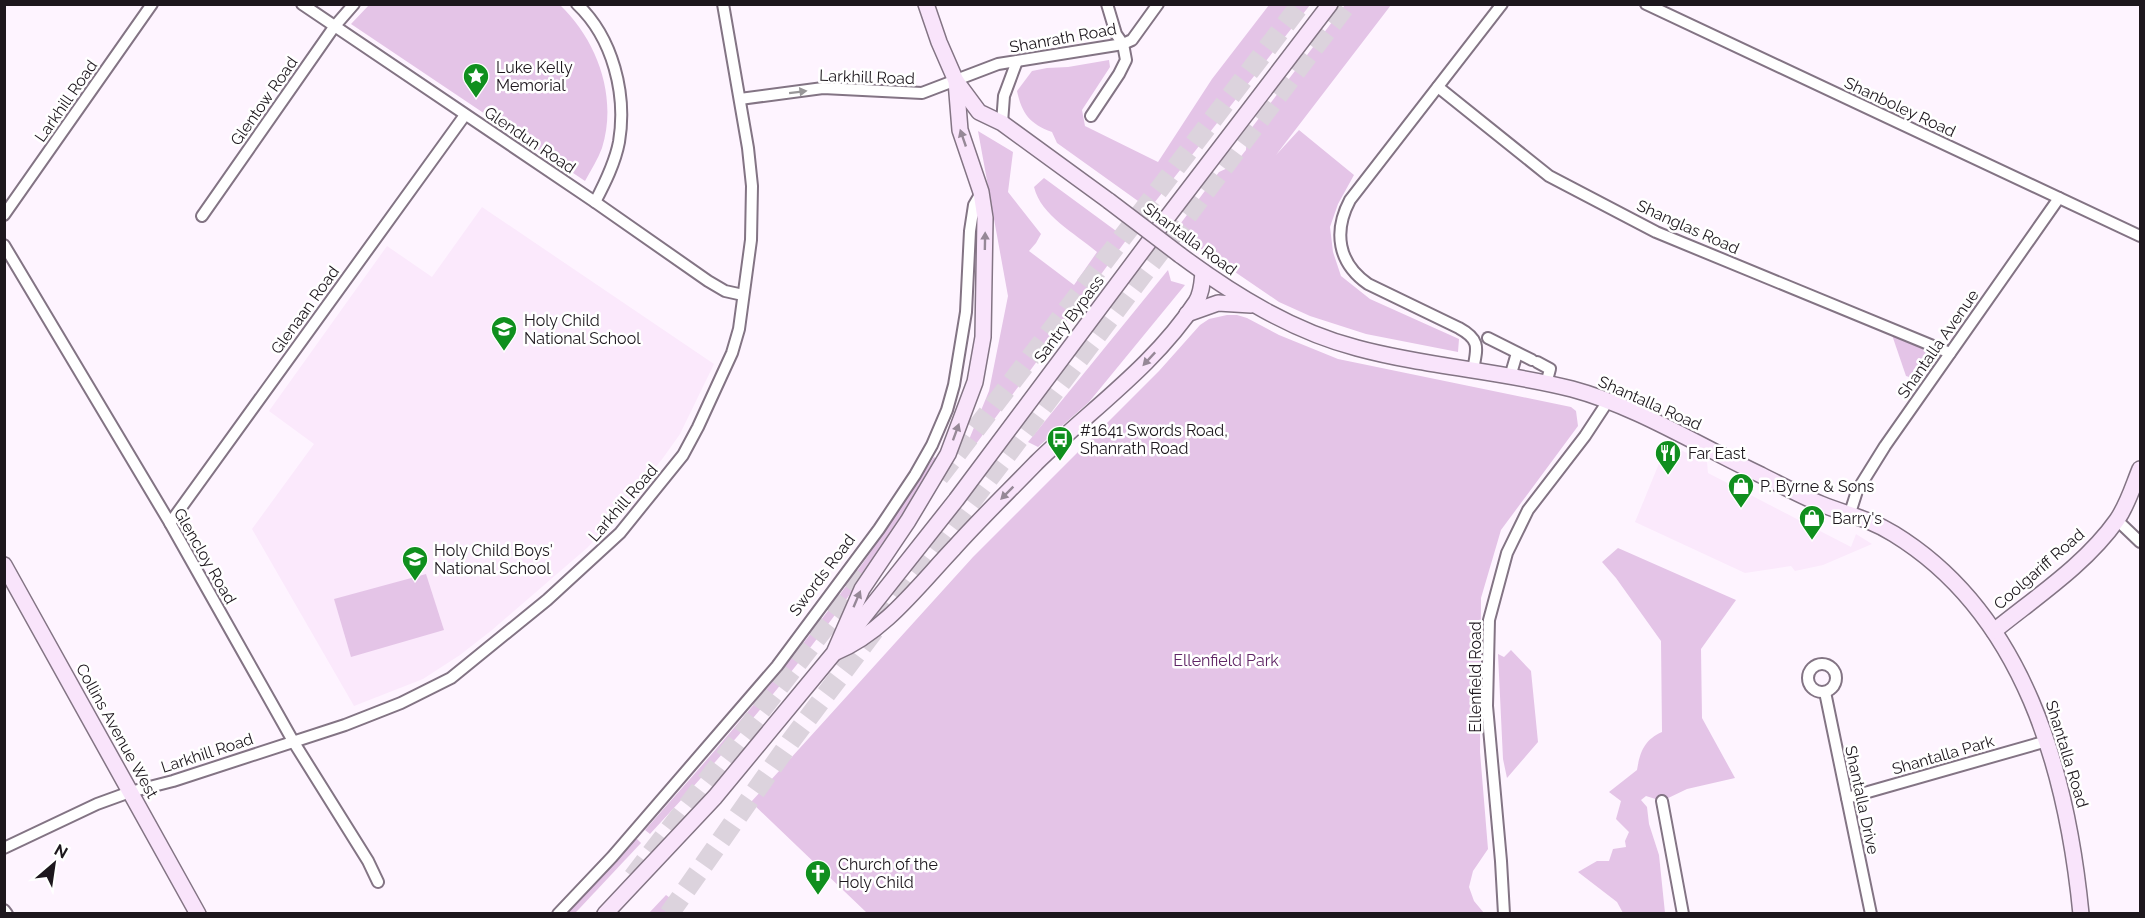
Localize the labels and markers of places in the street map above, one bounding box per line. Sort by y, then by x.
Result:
place label: Luke Kelly Memorial [496,58,573,95]
place icon: Luke Kelly Memorial [461,61,491,99]
place label: Holy Child National School [524,311,641,348]
school or university icon: Holy Child National School [489,314,519,352]
place label: #1641 Swords Road, Shanrath Road [1080,421,1228,458]
bus stop icon: #1641 Swords Road, Shanrath Road [1045,424,1075,462]
restaurant icon: Far East [1653,438,1683,476]
place label: Far East [1688,444,1747,463]
shop icon: P. Byrne & Sons [1726,471,1756,509]
place label: P. Byrne & Sons [1760,477,1875,496]
shop icon: Barry's [1797,503,1827,541]
place label: Barry's [1832,509,1882,528]
place label: Holy Child Boys' National School [434,541,553,578]
school or university icon: Holy Child Boys' National School [400,544,430,582]
place label: Church of the Holy Child [838,855,938,892]
church icon: Church of the Holy Child [803,858,833,896]

